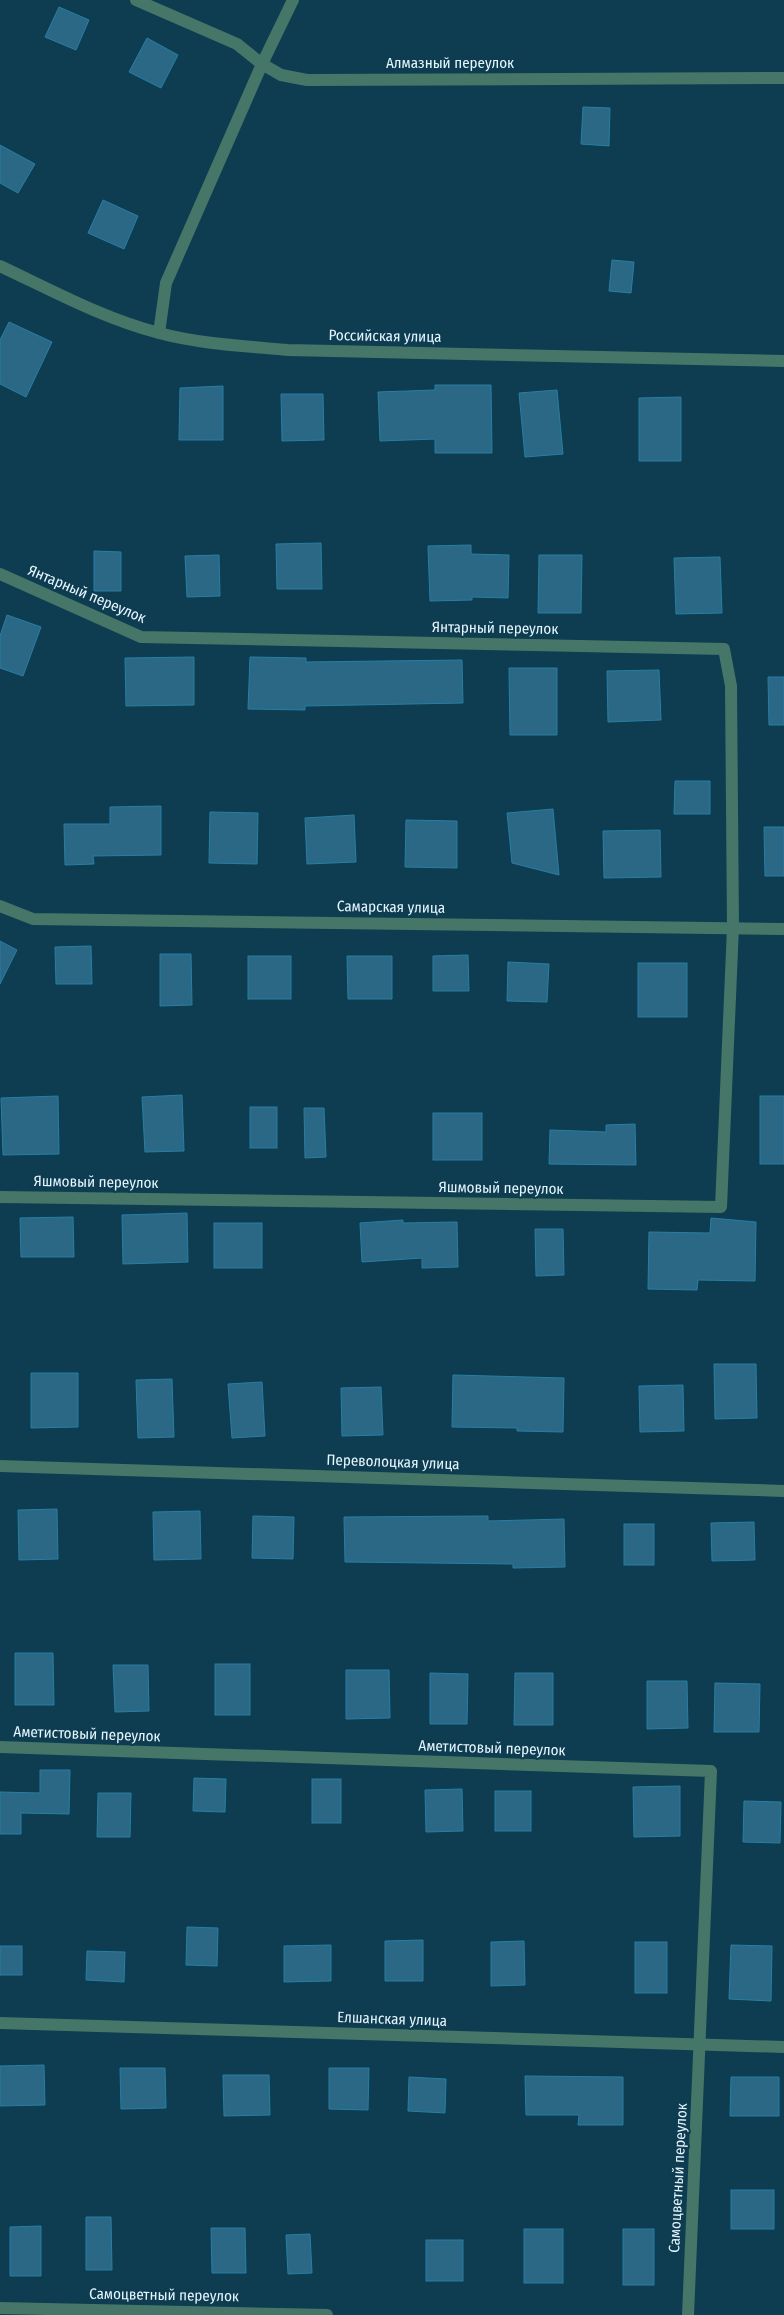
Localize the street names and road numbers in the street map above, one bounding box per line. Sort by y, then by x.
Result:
street label: Алмазный переулок [386,54,514,72]
street label: Российская улица [328,326,442,346]
street label: Янтарный переулок [25,561,149,627]
street label: Янтарный переулок [432,618,558,638]
street label: Самарская улица [337,897,445,917]
street label: Яшмовый переулок [33,1172,159,1192]
street label: Яшмовый переулок [438,1178,564,1198]
street label: Переволоцкая улица [326,1451,460,1473]
street label: Аметистовый переулок [13,1722,161,1746]
street label: Аметистовый переулок [418,1736,566,1760]
street label: Елшанская улица [337,2008,447,2030]
street label: Самоцветный переулок [665,2103,691,2253]
street label: Самоцветный переулок [89,2285,239,2305]

